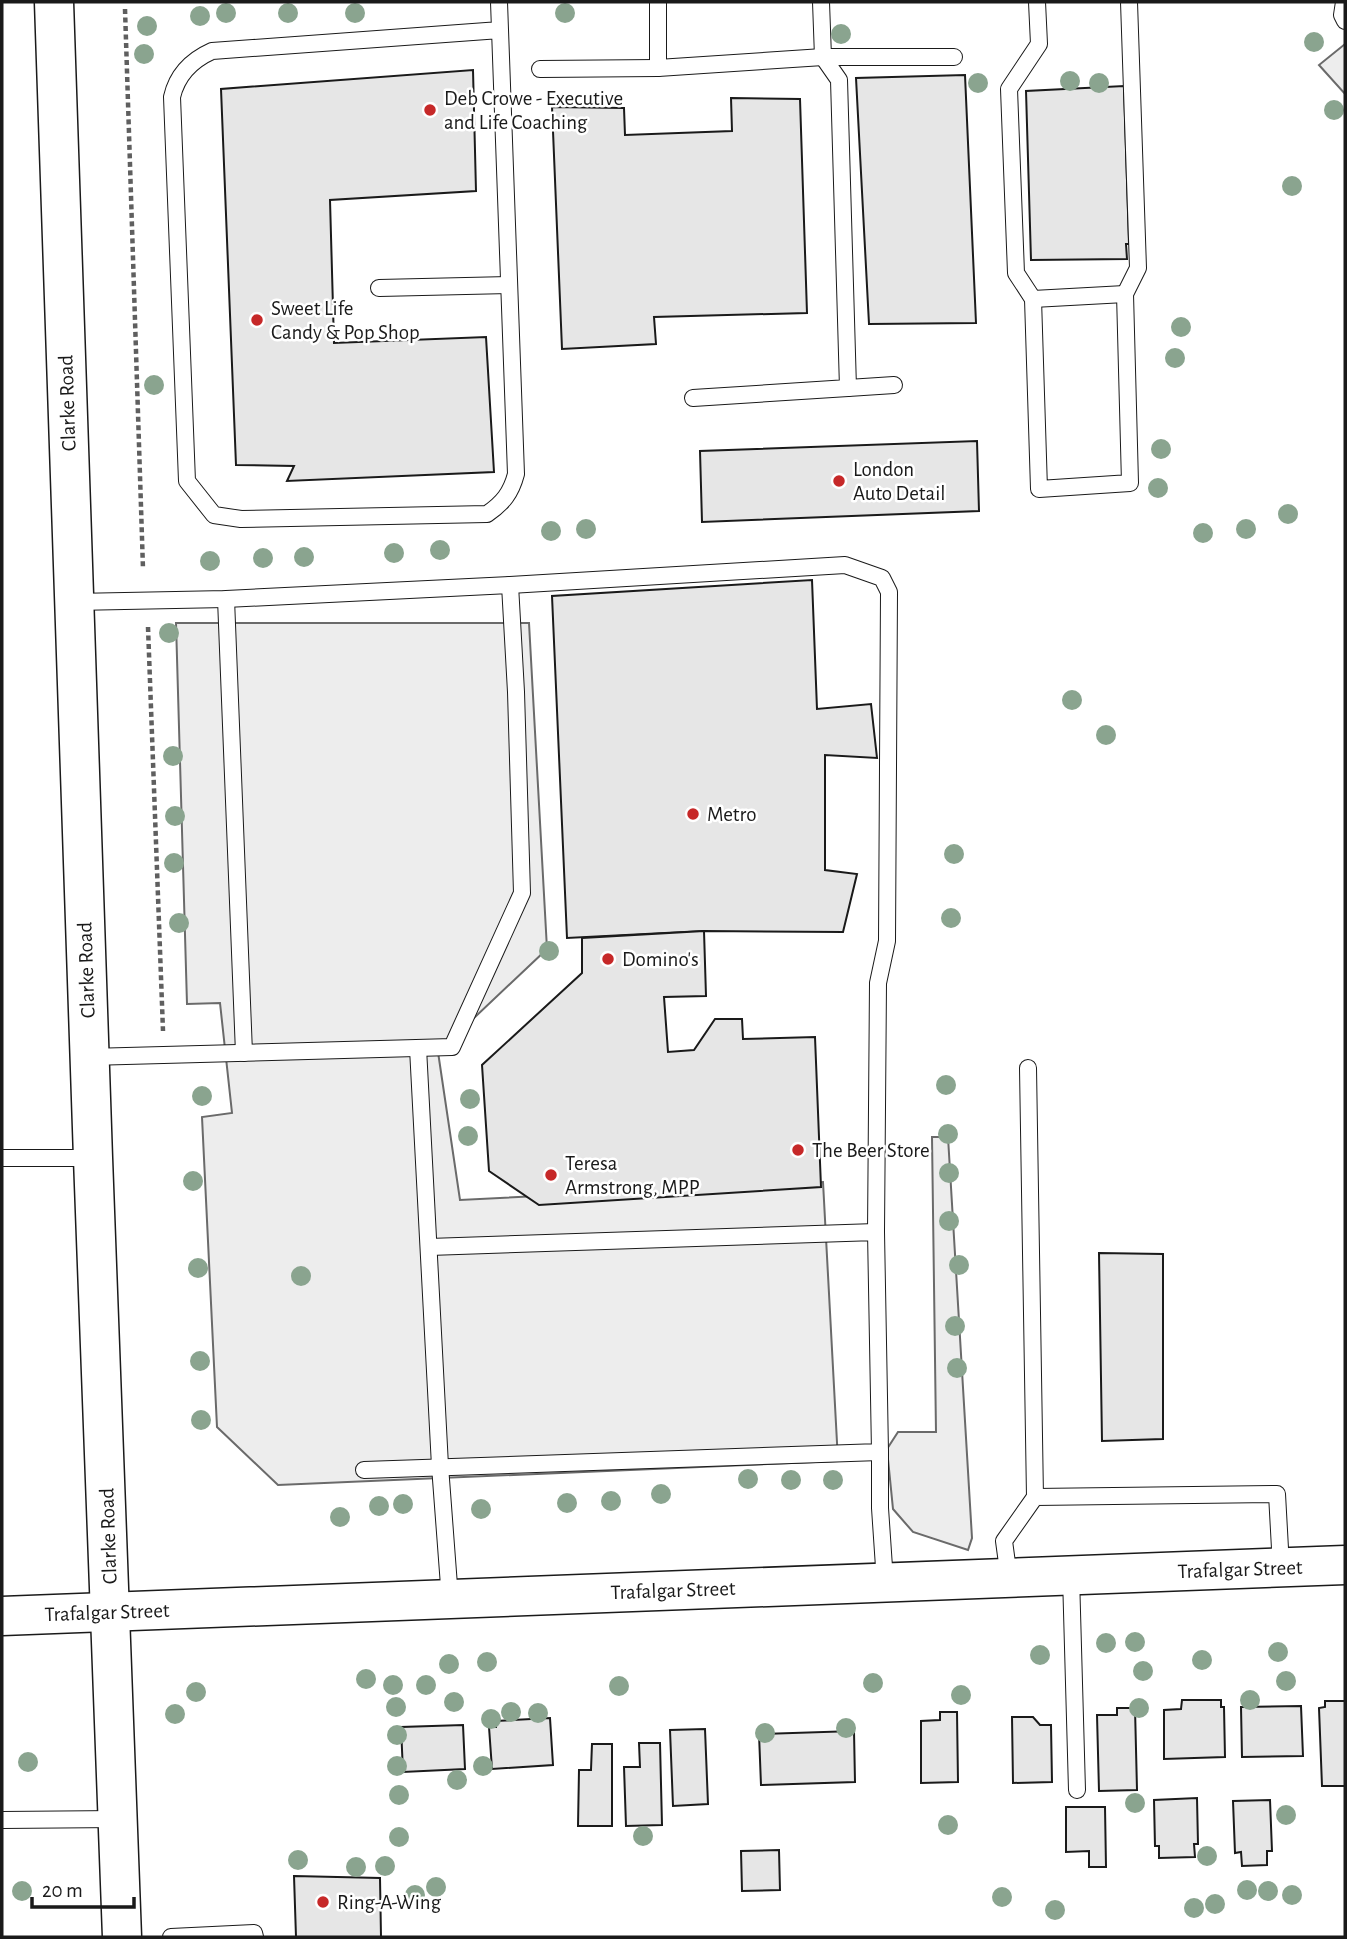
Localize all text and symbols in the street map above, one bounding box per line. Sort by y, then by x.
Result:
place label: Deb Crowe - Executive and Life Coaching [444,88,623,133]
marker: Deb Crowe - Executive and Life Coaching [422,102,438,118]
place label: Sweet Life Candy & Pop Shop [271,298,420,343]
marker: Sweet Life Candy & Pop Shop [249,312,265,328]
street label: Clarke Road [55,354,80,452]
place label: London Auto Detail [853,459,946,504]
marker: London Auto Detail [831,473,847,489]
place label: Metro [707,804,757,825]
marker: Metro [685,806,701,822]
street label: Clarke Road [74,921,99,1019]
place label: Domino's [622,949,699,970]
marker: Domino's [600,951,616,967]
place label: The Beer Store [812,1140,930,1161]
marker: The Beer Store [790,1142,806,1158]
place label: Teresa Armstrong, MPP [565,1153,700,1198]
marker: Teresa Armstrong, MPP [543,1167,559,1183]
street label: Clarke Road [96,1487,121,1585]
street label: Trafalgar Street [1177,1557,1303,1582]
street label: Trafalgar Street [610,1578,736,1603]
street label: Trafalgar Street [44,1600,170,1625]
scale bar [32,1866,133,1910]
text: 20 m [42,1880,83,1901]
place label: Ring-A-Wing [337,1892,442,1913]
marker: Ring-A-Wing [315,1894,331,1910]

